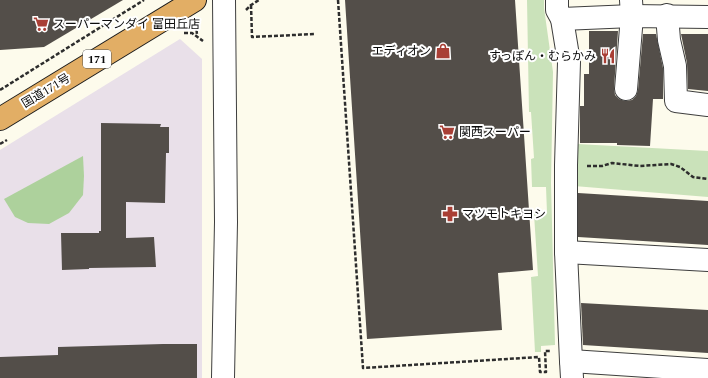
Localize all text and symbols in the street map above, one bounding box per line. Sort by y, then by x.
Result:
supermarket icon: スーパーマンダイ 富田丘店 [32,15,50,33]
place label: スーパーマンダイ 富田丘店 [53,15,200,34]
place label: エディオン [372,42,431,61]
shop icon: エディオン [434,42,452,60]
place label: すっぽん・むらかみ [488,47,596,66]
restaurant icon: すっぽん・むらかみ [599,47,617,65]
road number: 171 [83,50,111,68]
street label: 国道171号 [18,69,74,113]
supermarket icon: 関西スーパー [438,123,456,141]
place label: 関西スーパー [459,123,531,142]
pharmacy icon: マツモトキヨシ [441,205,459,223]
place label: マツモトキヨシ [462,205,546,224]

